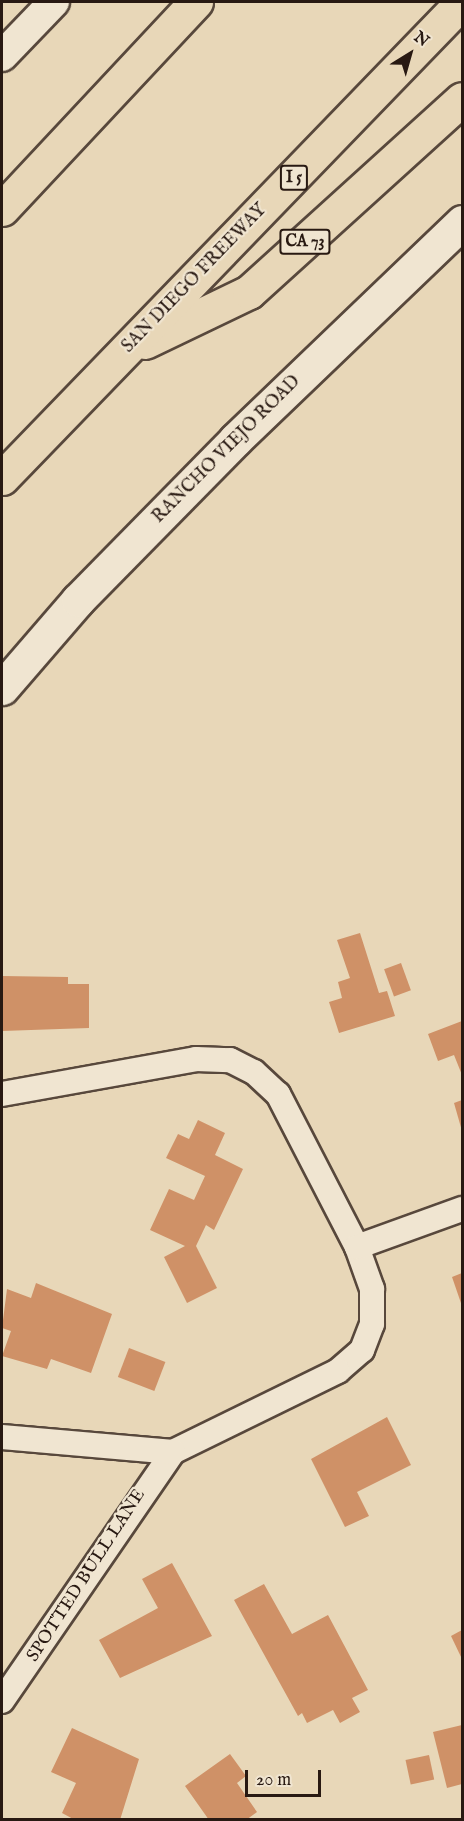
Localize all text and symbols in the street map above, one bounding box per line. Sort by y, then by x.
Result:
north arrow [380,24,440,84]
text: N [409,27,432,52]
road number: I 5 [279,165,309,191]
street label: SAN DIEGO FREEWAY [118,200,272,358]
road number: CA 73 [278,229,332,255]
street label: RANCHO VIEJO ROAD [149,372,305,528]
street label: SPOTTED BULL LANE [23,1486,151,1666]
scale bar [248,1758,324,1796]
text: 20 m [256,1769,291,1792]

